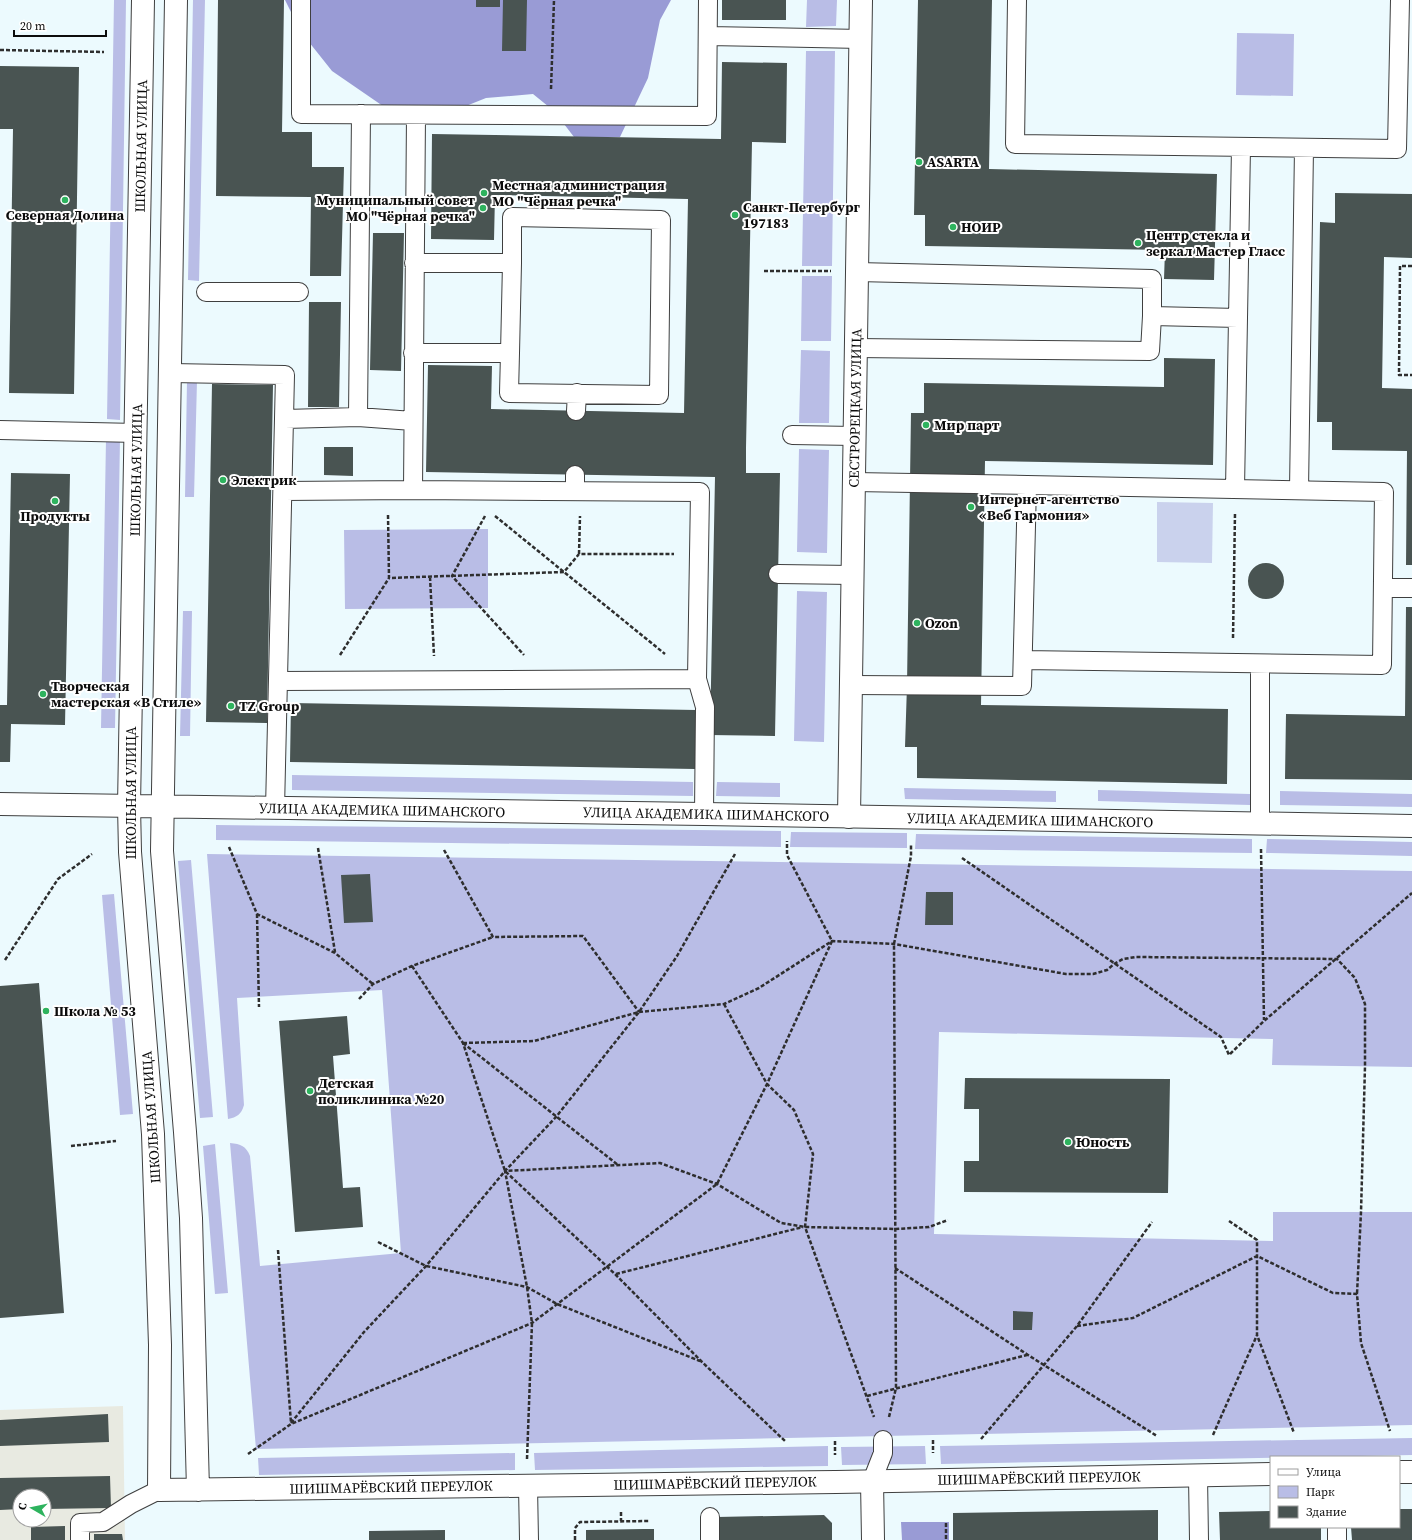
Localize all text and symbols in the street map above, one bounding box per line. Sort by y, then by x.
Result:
scale bar [14,12,106,38]
text: 20 m [20,18,46,34]
street label: ШКОЛЬНАЯ УЛИЦА [130,79,152,213]
place label: ASARTA [927,152,980,172]
marker: ASARTA [914,157,924,167]
place label: Местная администрация МО "Чёрная речка" [492,175,665,211]
marker: Местная администрация МО "Чёрная речка" [479,188,489,198]
place label: Муниципальный совет МО "Чёрная речка" [316,190,475,226]
marker: Северная Долина [60,195,70,205]
place label: Санкт-Петербург 197183 [743,197,861,233]
marker: Муниципальный совет МО "Чёрная речка" [478,203,488,213]
place label: Северная Долина [6,205,125,225]
marker: Санкт-Петербург 197183 [730,210,740,220]
place label: НОИР [961,217,1001,237]
marker: НОИР [948,222,958,232]
place label: Центр стекла и зеркал Мастер Гласс [1146,225,1285,261]
marker: Центр стекла и зеркал Мастер Гласс [1133,238,1143,248]
street label: СЕСТРОРЕЦКАЯ УЛИЦА [844,327,866,488]
street label: ШКОЛЬНАЯ УЛИЦА [125,403,147,537]
place label: Мир парт [934,415,1000,435]
marker: Мир парт [921,420,931,430]
place label: Электрик [231,470,297,490]
marker: Электрик [218,475,228,485]
place label: Интернет-агентство «Веб Гармония» [979,489,1119,525]
marker: Продукты [50,496,60,506]
marker: Интернет-агентство «Веб Гармония» [966,502,976,512]
place label: Продукты [20,506,90,526]
place label: Ozon [925,613,958,633]
marker: Ozon [912,618,922,628]
place label: Творческая мастерская «В Стиле» [51,676,201,712]
marker: Творческая мастерская «В Стиле» [38,689,48,699]
place label: TZ Group [239,696,300,716]
marker: TZ Group [226,701,236,711]
street label: ШКОЛЬНАЯ УЛИЦА [121,726,141,859]
street label: УЛИЦА АКАДЕМИКА ШИМАНСКОГО [259,798,506,822]
street label: УЛИЦА АКАДЕМИКА ШИМАНСКОГО [583,802,830,826]
street label: УЛИЦА АКАДЕМИКА ШИМАНСКОГО [907,808,1154,832]
place label: Школа № 53 [54,1001,136,1021]
marker: Школа № 53 [41,1006,51,1016]
street label: ШКОЛЬНАЯ УЛИЦА [136,1049,166,1184]
place label: Детская поликлиника №20 [318,1073,445,1109]
marker: Детская поликлиника №20 [305,1086,315,1096]
place label: Юность [1076,1132,1130,1152]
marker: Юность [1063,1137,1073,1147]
legend [1270,1456,1400,1528]
text: Улица [1306,1464,1342,1480]
street label: ШИШМАРЁВСКИЙ ПЕРЕУЛОК [937,1466,1142,1490]
street label: ШИШМАРЁВСКИЙ ПЕРЕУЛОК [613,1471,818,1495]
street label: ШИШМАРЁВСКИЙ ПЕРЕУЛОК [289,1475,494,1499]
text: Парк [1306,1484,1335,1500]
north arrow [12,1488,52,1528]
text: С [15,1502,31,1511]
text: Здание [1306,1504,1347,1520]

